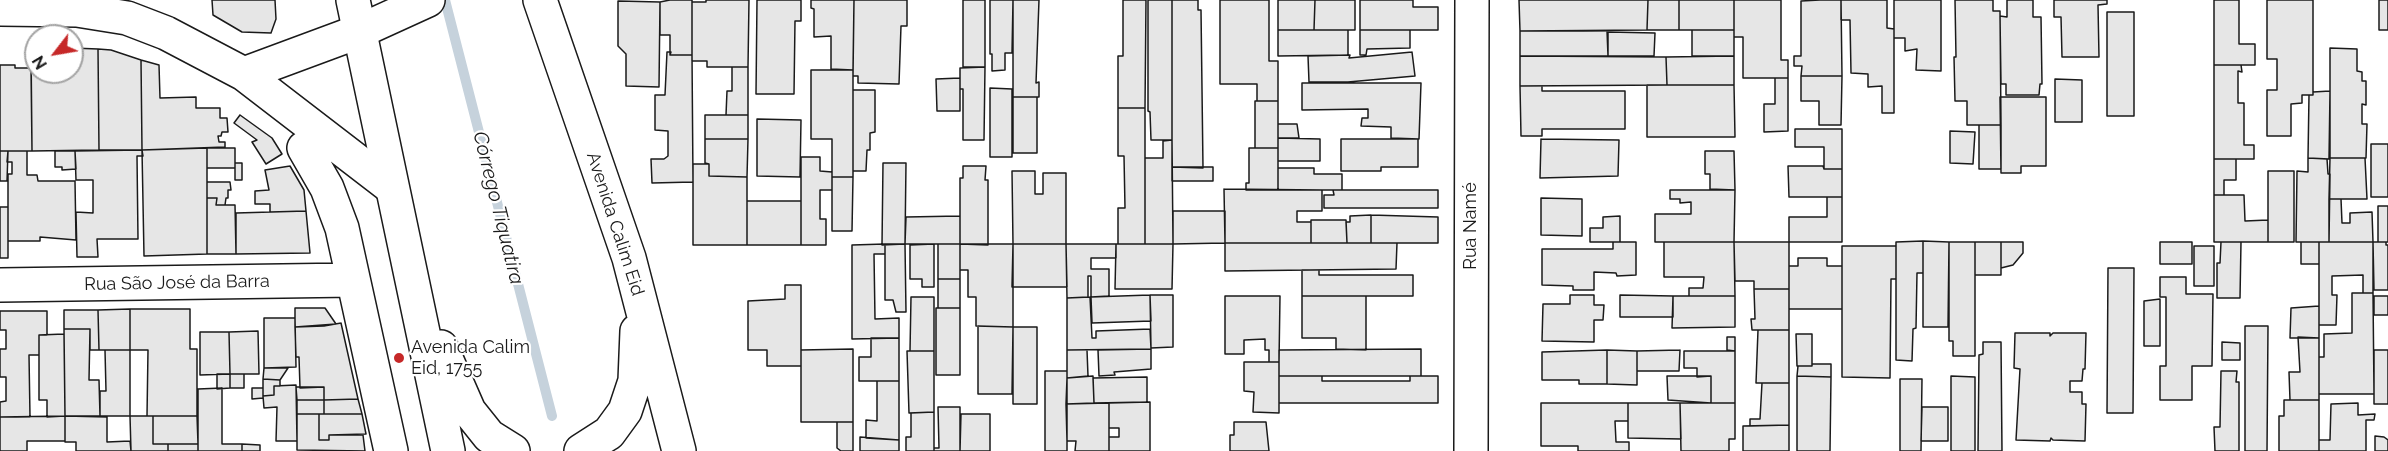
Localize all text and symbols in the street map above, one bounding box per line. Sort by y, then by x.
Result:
north arrow [24,24,84,84]
text: N [29,52,51,73]
water label: Córrego Tiquatira [467,129,529,287]
street label: Avenida Calim Eid [582,150,648,298]
street label: Rua Namé [1460,182,1482,270]
street label: Rua São José da Barra [84,271,270,295]
place label: Avenida Calim Eid, 1755 [411,337,530,380]
marker: Avenida Calim Eid, 1755 [392,351,406,365]

